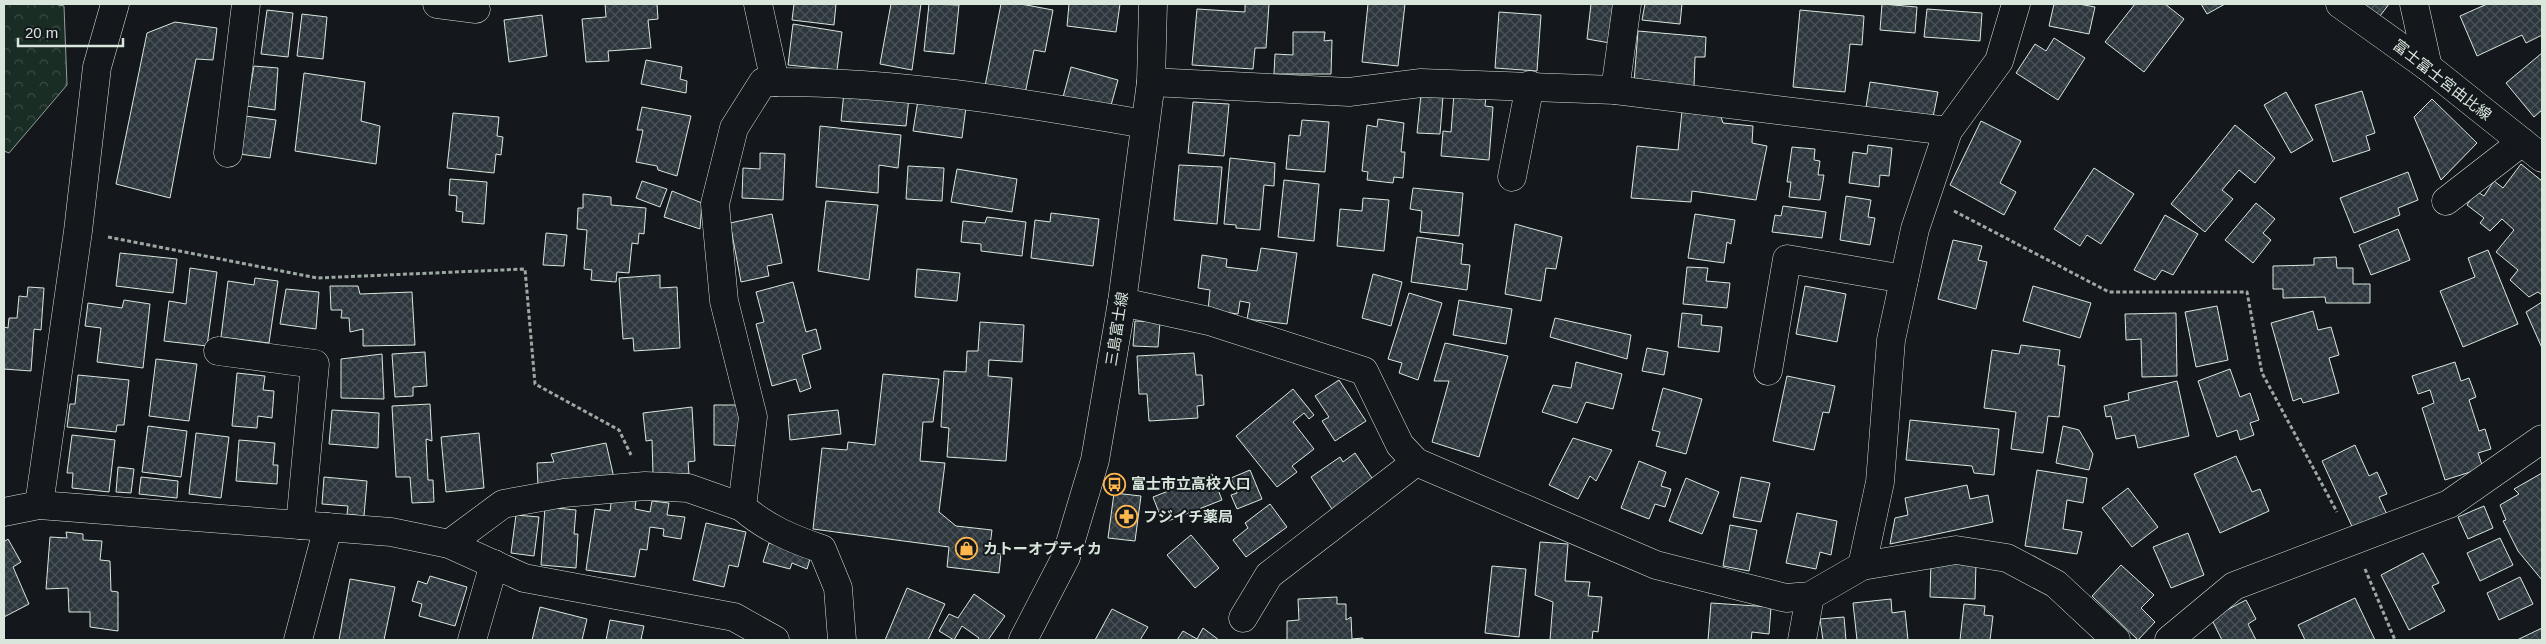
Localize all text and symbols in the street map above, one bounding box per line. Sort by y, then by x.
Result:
scale bar [18,15,122,47]
text: 20 m [25,24,58,41]
street label: 富士富士宮由比線 [2390,36,2495,123]
street label: 三島富士線 [1102,291,1131,367]
bus stop icon: 富士市立高校入口 [1103,472,1127,496]
place label: 富士市立高校入口 [1131,475,1251,492]
pharmacy icon: フジイチ薬局 [1115,505,1139,529]
place label: フジイチ薬局 [1143,508,1233,525]
shop icon: カトーオプティカ [955,537,979,561]
place label: カトーオプティカ [983,540,1102,557]

